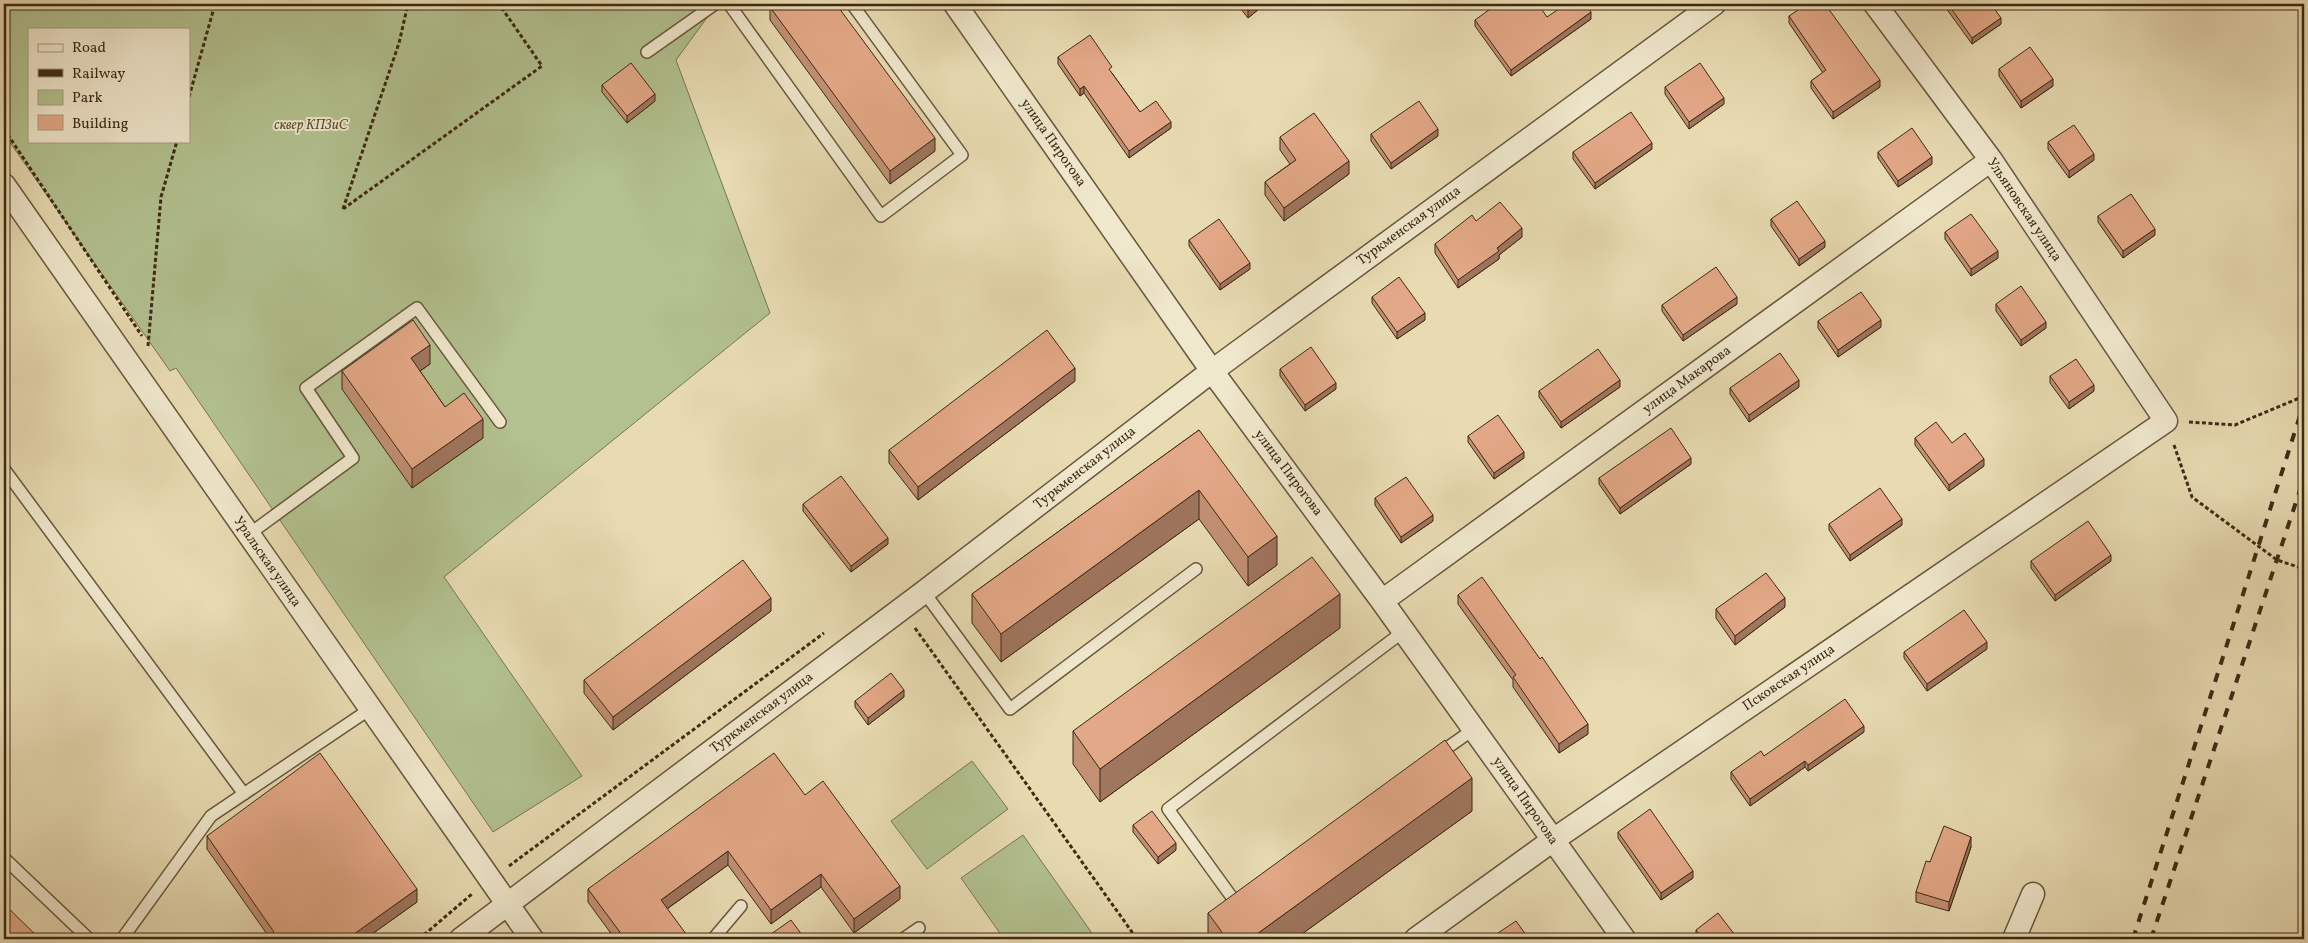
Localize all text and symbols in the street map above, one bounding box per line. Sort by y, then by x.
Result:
legend [28,28,190,142]
text: Road [72,38,106,59]
text: Railway [72,64,125,85]
text: Park [72,88,103,109]
street label: улица Пирогова [1015,95,1091,191]
text: Building [72,114,129,135]
park label: сквер КПЗиС [274,116,349,135]
street label: Ульяновская улица [1982,154,2066,266]
street label: Туркменская улица [1353,182,1465,270]
street label: улица Макарова [1639,341,1735,419]
street label: Туркменская улица [1030,422,1140,514]
street label: улица Пирогова [1249,426,1327,520]
street label: Уральская улица [229,513,305,611]
street label: Псковская улица [1739,640,1839,716]
street label: Туркменская улица [707,668,818,758]
street label: улица Пирогова [1487,753,1563,849]

